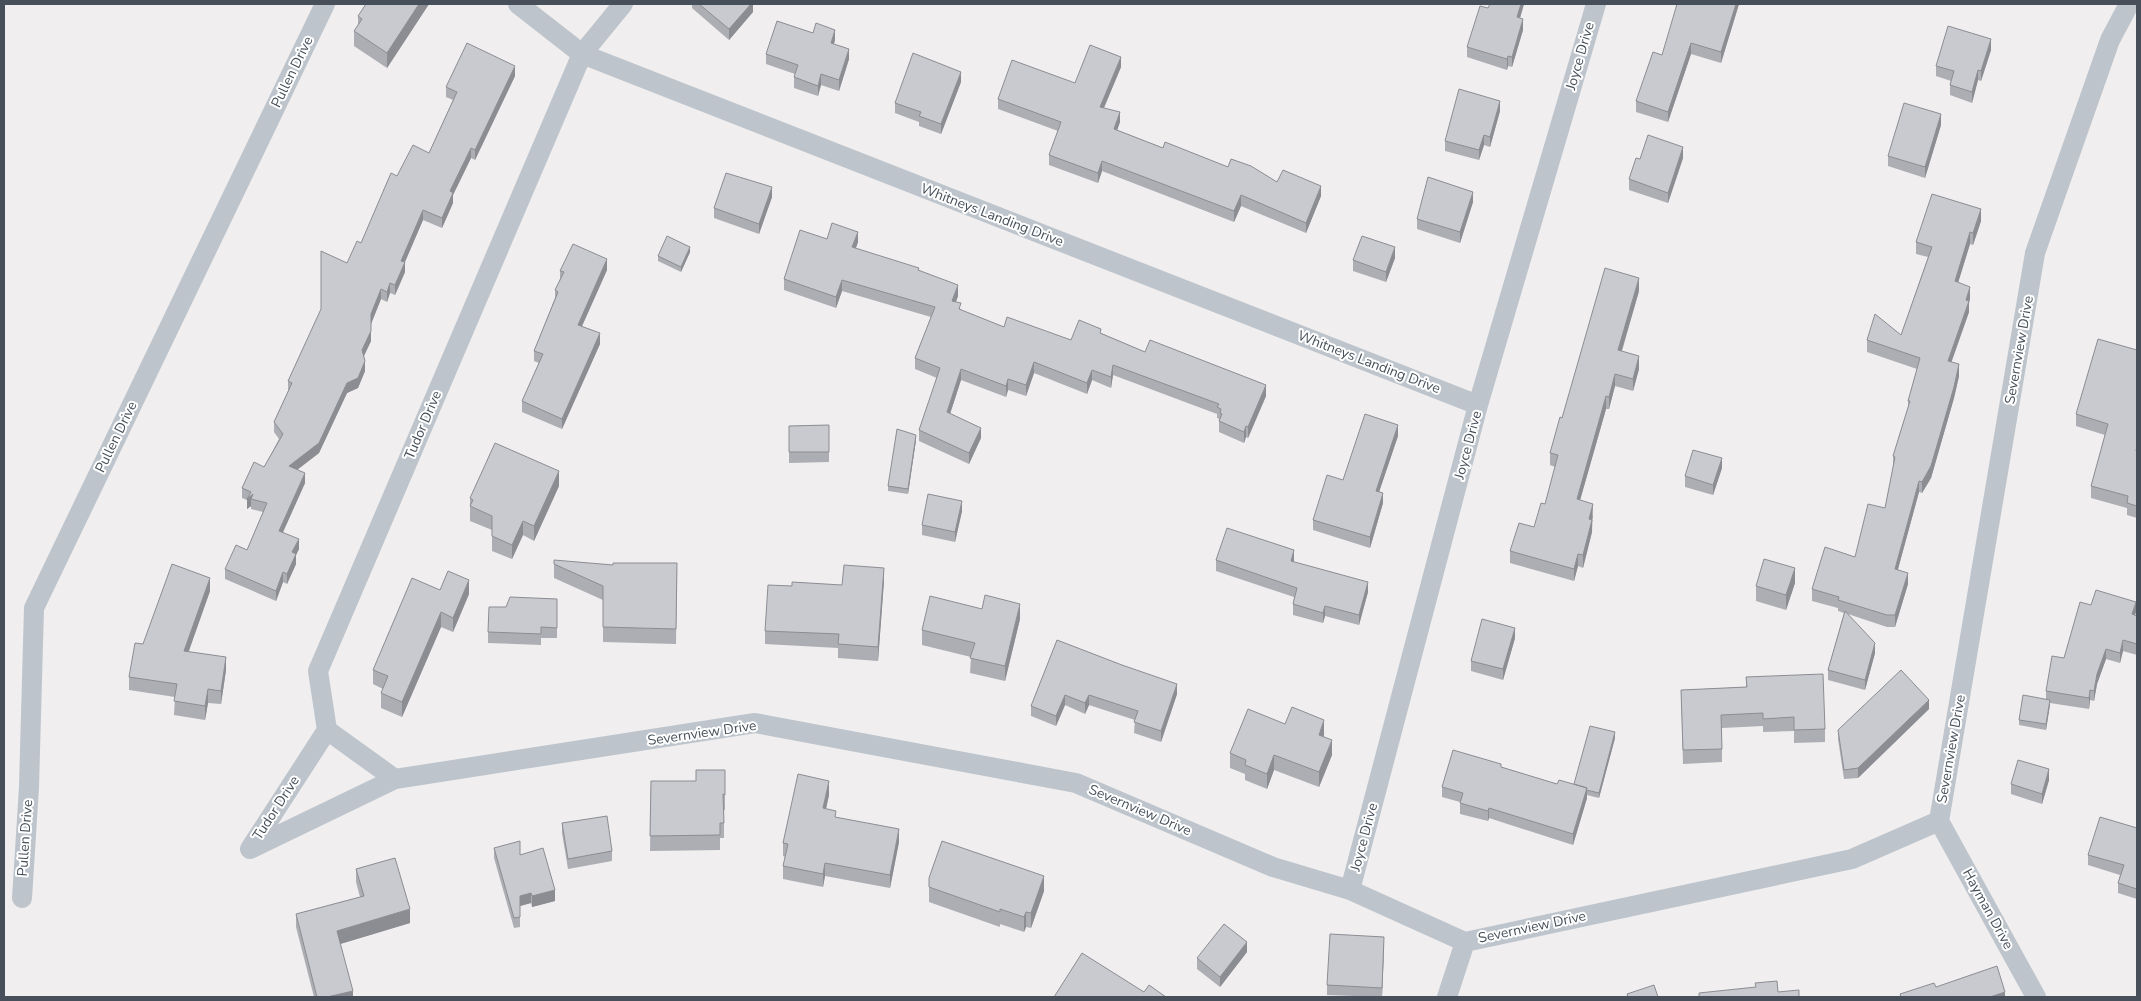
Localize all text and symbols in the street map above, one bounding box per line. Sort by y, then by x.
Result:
street label: Joyce Drive [1561,20,1599,93]
street label: Pullen Drive [267,33,317,111]
street label: Whitneys Landing Drive [918,179,1066,251]
street label: Severnview Drive [2000,294,2038,406]
street label: Whitneys Landing Drive [1295,326,1443,398]
street label: Tudor Drive [400,388,446,462]
street label: Pullen Drive [91,398,141,476]
street label: Joyce Drive [1450,409,1486,482]
street label: Severnview Drive [1932,693,1970,805]
street label: Severnview Drive [646,716,758,750]
street label: Tudor Drive [248,772,304,844]
street label: Severnview Drive [1086,780,1194,840]
street label: Pullen Drive [13,799,37,877]
street label: Joyce Drive [1346,801,1382,874]
street label: Hayman Drive [1958,865,2018,953]
street label: Severnview Drive [1476,906,1588,948]

